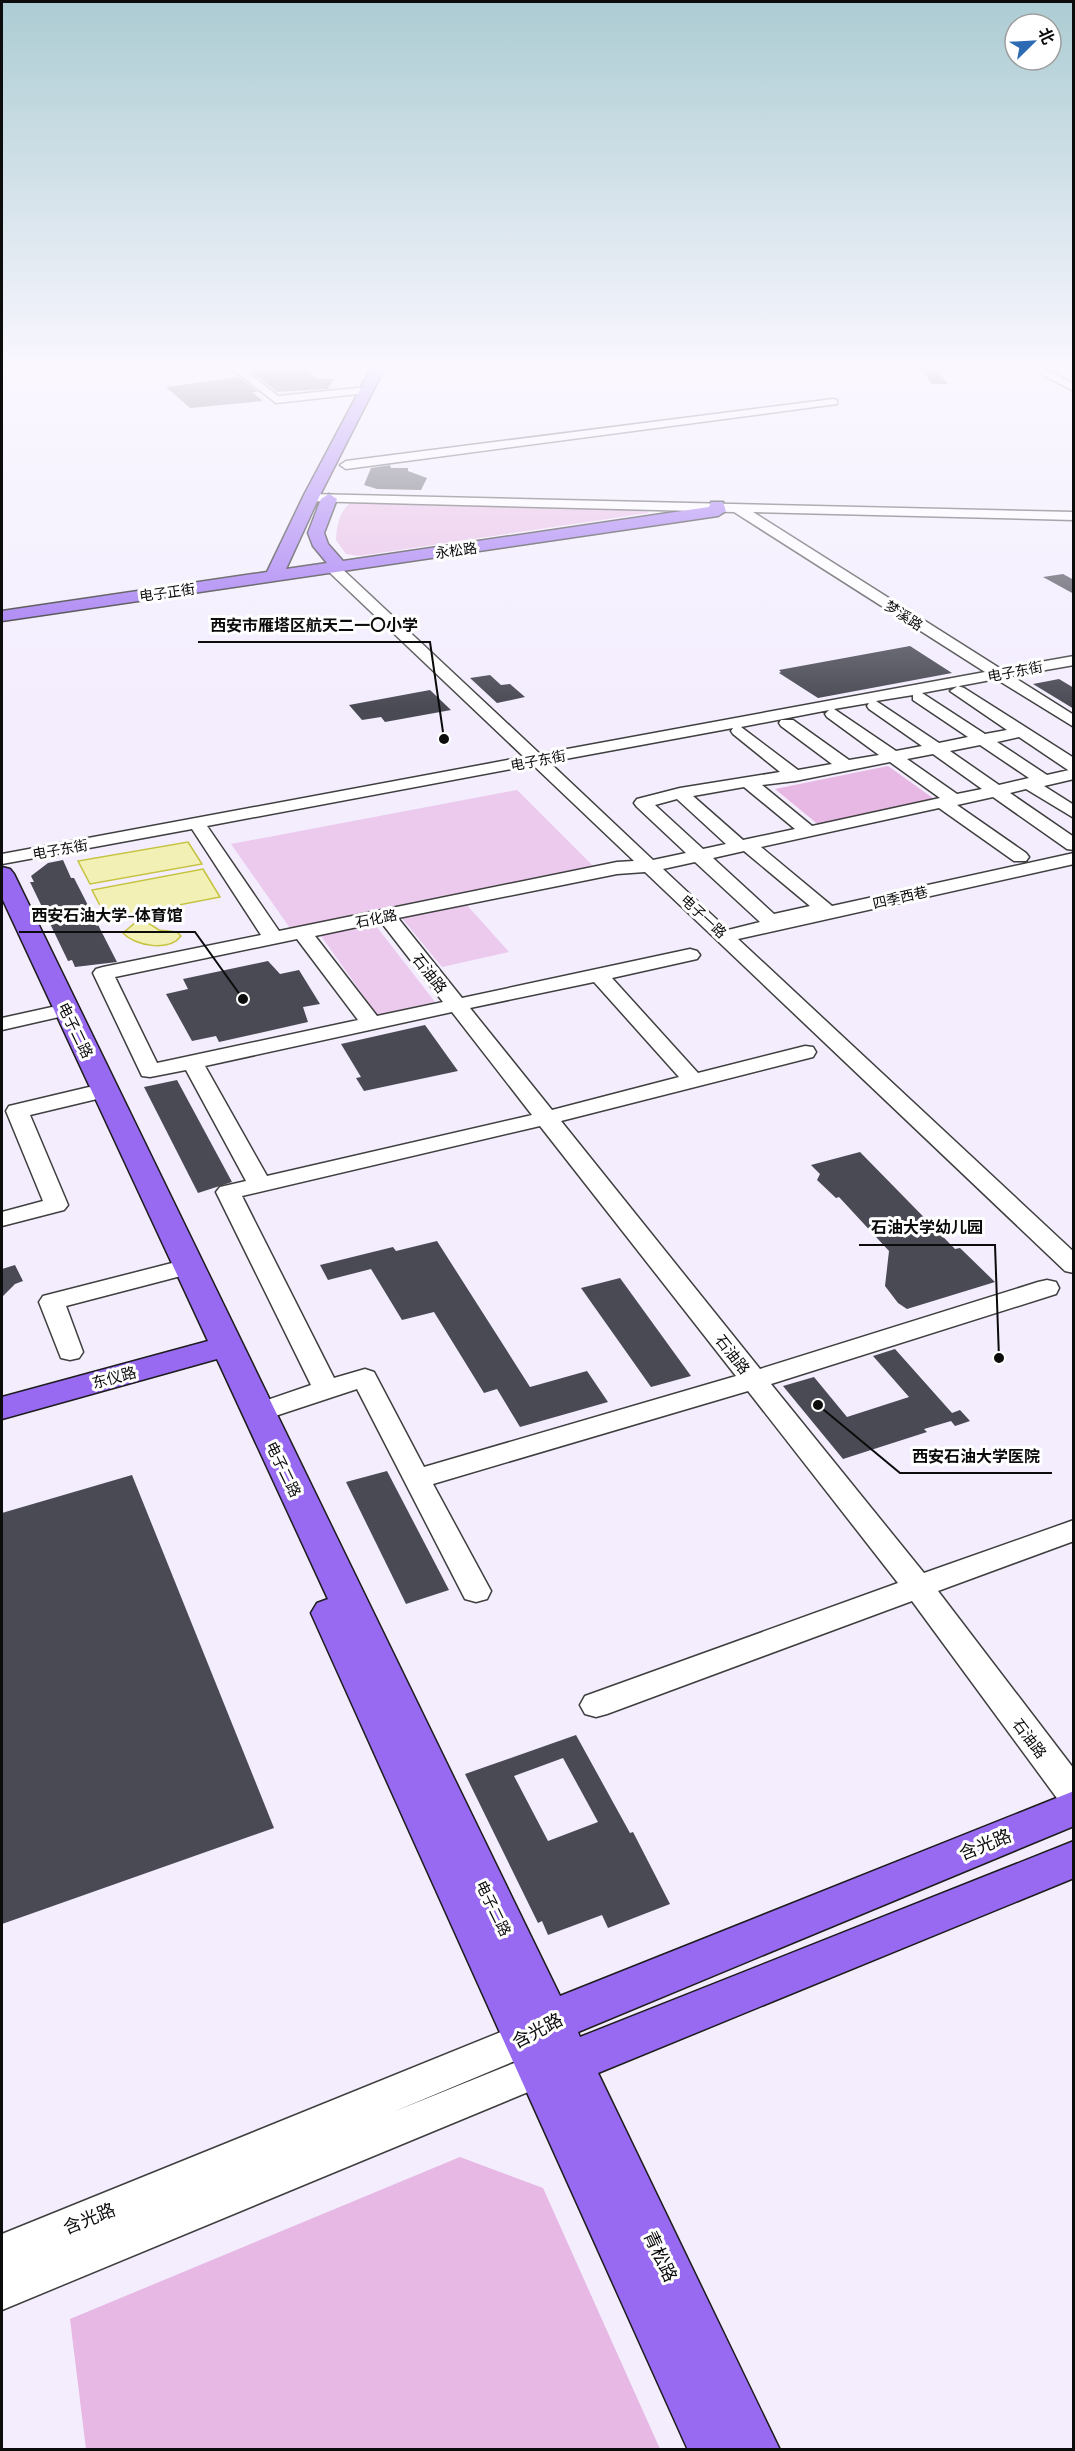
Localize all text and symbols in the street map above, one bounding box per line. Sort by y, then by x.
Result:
north arrow [1003,12,1063,72]
text: 北 [1034,24,1060,47]
street label: 永松路 [434,538,478,562]
street label: 电子正街 [138,579,196,605]
street label: 梦溪路 [881,596,927,634]
callout: 西安市雁塔区航天二一〇小学 [198,608,430,642]
text: 西安市雁塔区航天二一〇小学 [210,614,418,635]
street label: 电子东街 [986,656,1044,686]
street label: 电子东街 [509,745,567,775]
street label: 电子东街 [31,835,89,863]
street label: 四季西巷 [871,881,929,913]
street label: 电子一路 [677,890,731,942]
callout: 西安石油大学-体育馆 [19,898,195,932]
text: 西安石油大学-体育馆 [31,904,183,925]
street label: 石化路 [354,905,398,931]
street label: 石油路 [408,949,452,997]
street label: 电子二路 [54,999,98,1061]
callout: 石油大学幼儿园 [859,1211,995,1245]
text: 石油大学幼儿园 [871,1216,983,1237]
street label: 石油路 [711,1330,755,1378]
street label: 东仪路 [90,1362,138,1392]
street label: 电子二路 [262,1438,306,1500]
callout: 西安石油大学医院 [900,1439,1052,1473]
text: 西安石油大学医院 [912,1445,1040,1466]
street label: 石油路 [1008,1714,1052,1762]
street label: 含光路 [955,1823,1015,1865]
street label: 电子二路 [472,1877,516,1939]
street label: 含光路 [508,2007,566,2053]
street label: 含光路 [59,2197,119,2239]
street label: 青松路 [639,2226,683,2286]

